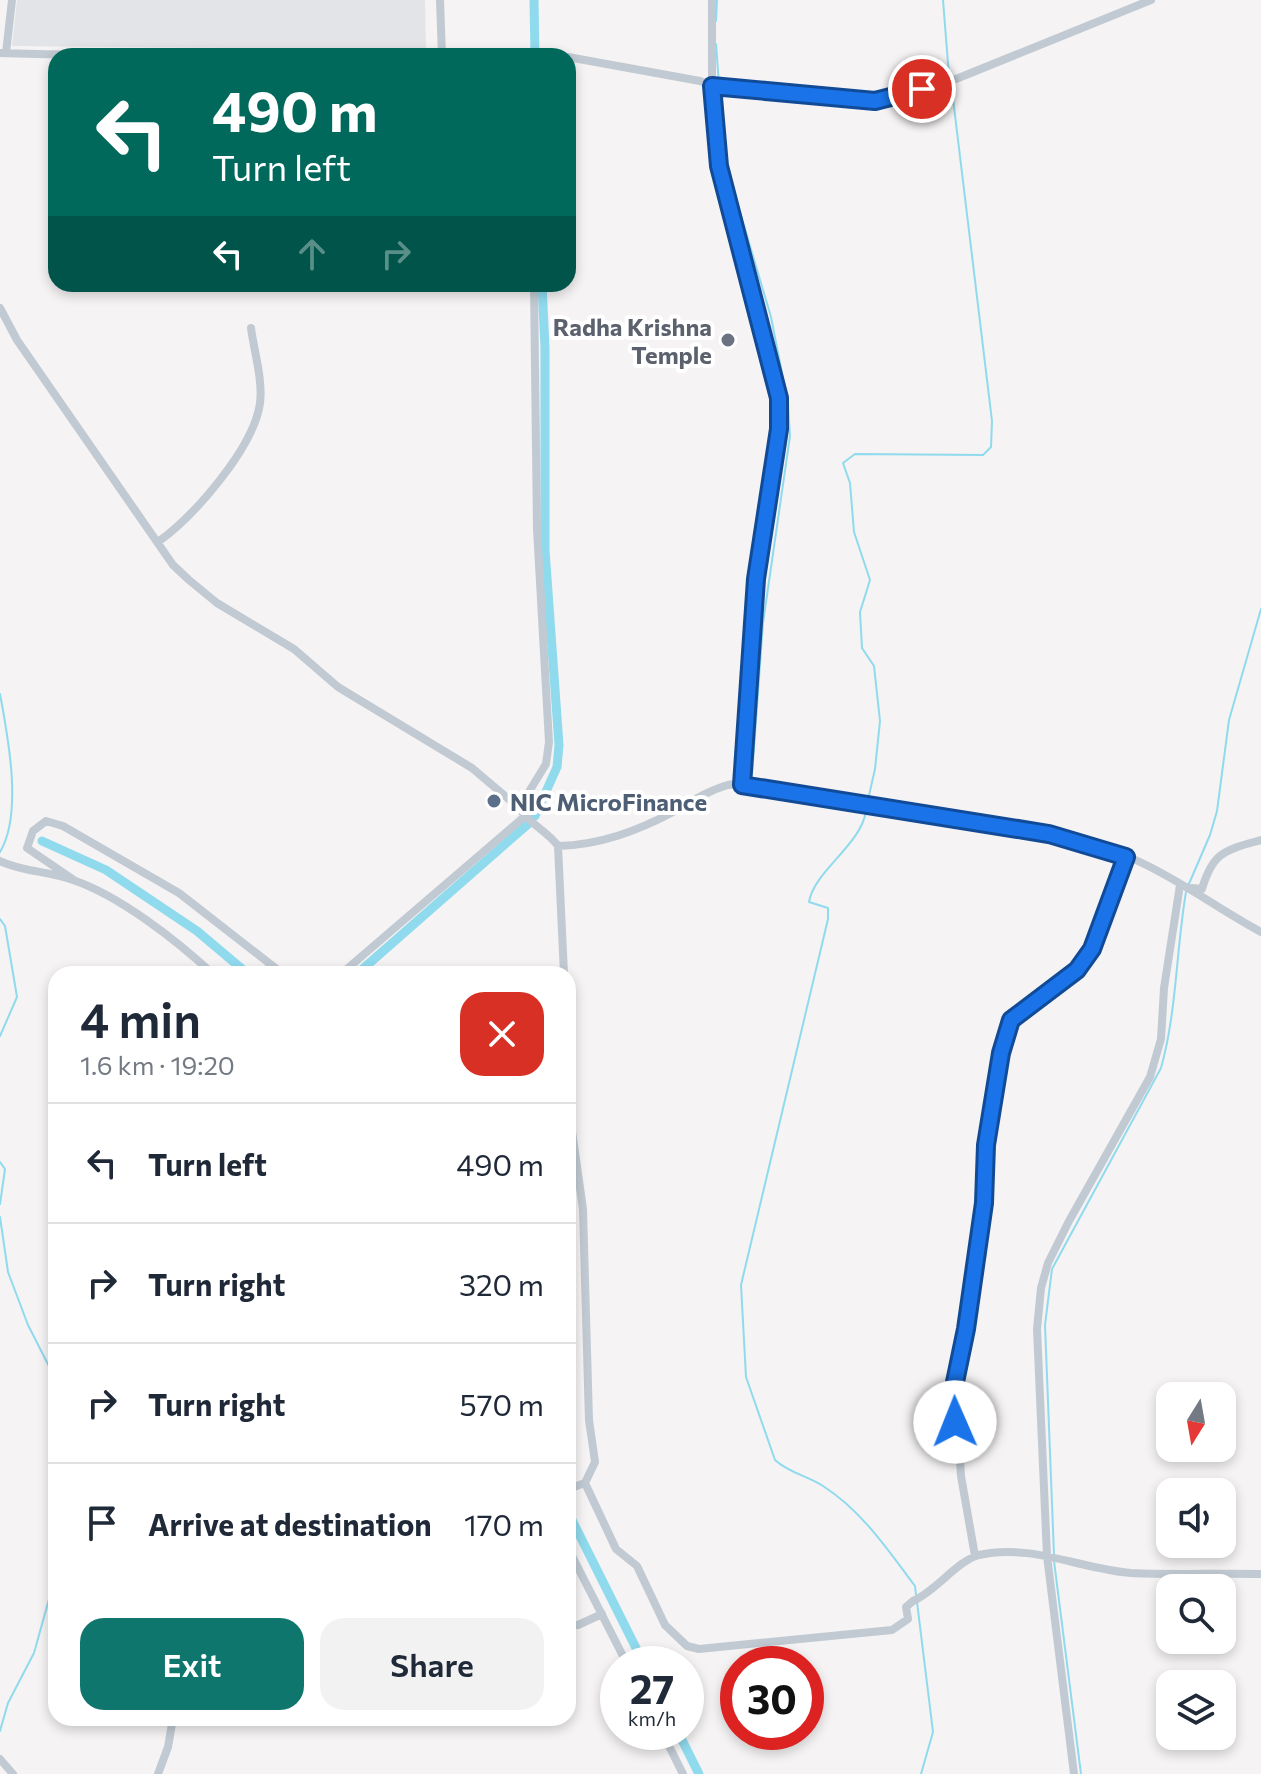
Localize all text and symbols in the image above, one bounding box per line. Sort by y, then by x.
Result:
pin [888,55,956,123]
icon: arrive [900,67,944,111]
text: 490 m [212,75,378,144]
icon: left [80,80,184,184]
text: Turn left [212,144,351,188]
icon: left [206,232,250,276]
icon: ahead [290,232,334,276]
icon: right [374,232,418,276]
place label: Radha Krishna Temple [553,312,712,369]
marker: Radha Krishna Temple [719,331,737,349]
place label: NIC MicroFinance [510,787,707,816]
marker: NIC MicroFinance [485,792,503,810]
text: 4 min [80,989,201,1048]
button: close [460,992,544,1076]
text: 1.6 km · 19:20 [80,1049,235,1080]
icon: left [80,1141,124,1185]
text: Turn left [148,1145,267,1182]
text: 490 m [456,1145,544,1182]
icon: right [80,1261,124,1305]
text: Turn right [148,1265,285,1302]
text: 320 m [459,1265,544,1302]
position arrow [913,1380,997,1464]
icon: right [80,1381,124,1425]
north arrow [1156,1382,1236,1462]
map controls [1156,1382,1236,1750]
text: Turn right [148,1385,285,1422]
text: 570 m [460,1385,544,1422]
button: sound [1156,1478,1236,1558]
icon: arrive [80,1501,124,1545]
text: Arrive at destination [148,1505,432,1542]
text: 170 m [464,1505,544,1542]
button: search [1156,1574,1236,1654]
button: Exit [80,1618,304,1710]
button: Share [320,1618,544,1710]
speed limit sign: 30 [720,1646,824,1750]
text: 27 [630,1663,674,1712]
button: layers [1156,1670,1236,1750]
text: km/h [628,1706,676,1730]

